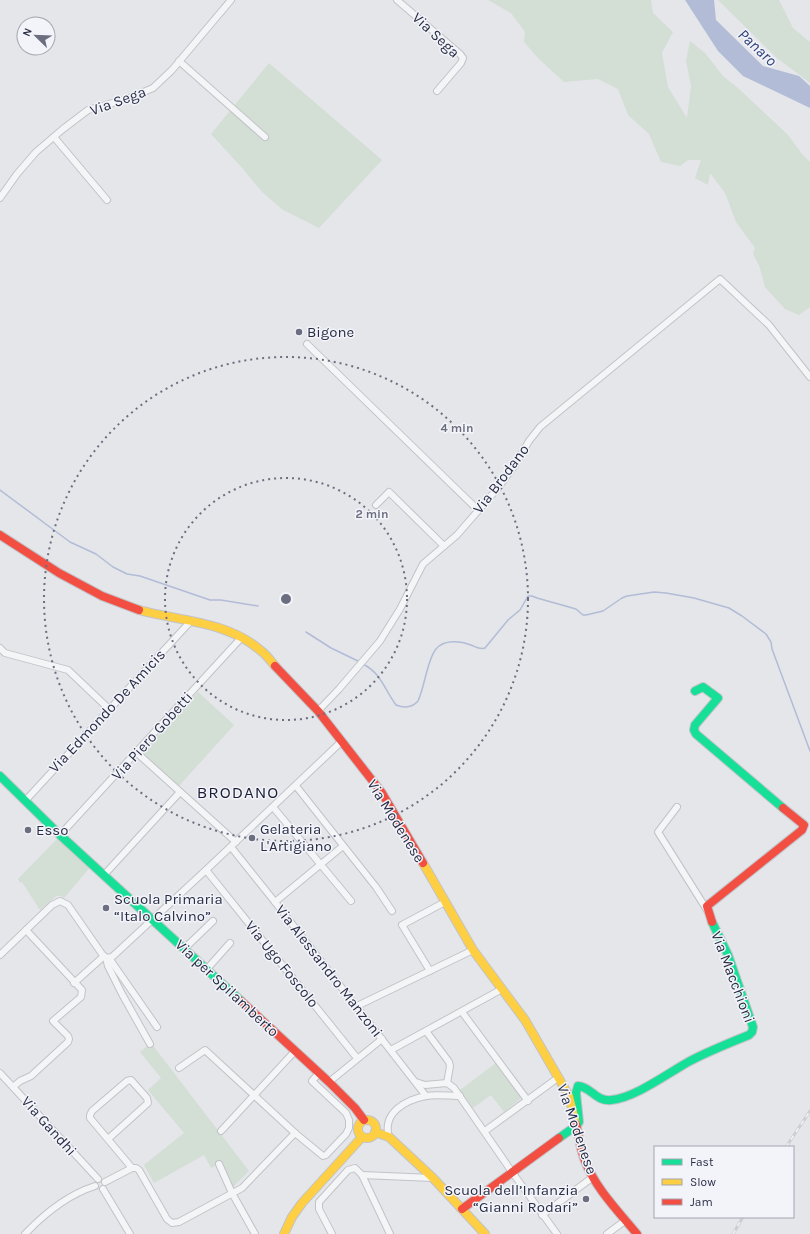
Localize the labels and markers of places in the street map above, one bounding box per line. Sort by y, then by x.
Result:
place label: Bigone [307,323,354,341]
marker: Bigone [294,327,304,337]
centre of rings [279,592,293,606]
place label: Gelateria L'Artigiano [260,820,332,855]
place label: Esso [36,821,68,839]
marker: Esso [23,825,33,835]
marker: Gelateria L'Artigiano [247,833,257,843]
place label: Scuola Primaria “Italo Calvino” [114,890,223,925]
marker: Scuola Primaria “Italo Calvino” [101,903,111,913]
place label: Scuola dell’Infanzia “Gianni Rodari” [444,1181,578,1216]
marker: Scuola dell’Infanzia “Gianni Rodari” [581,1194,591,1204]

